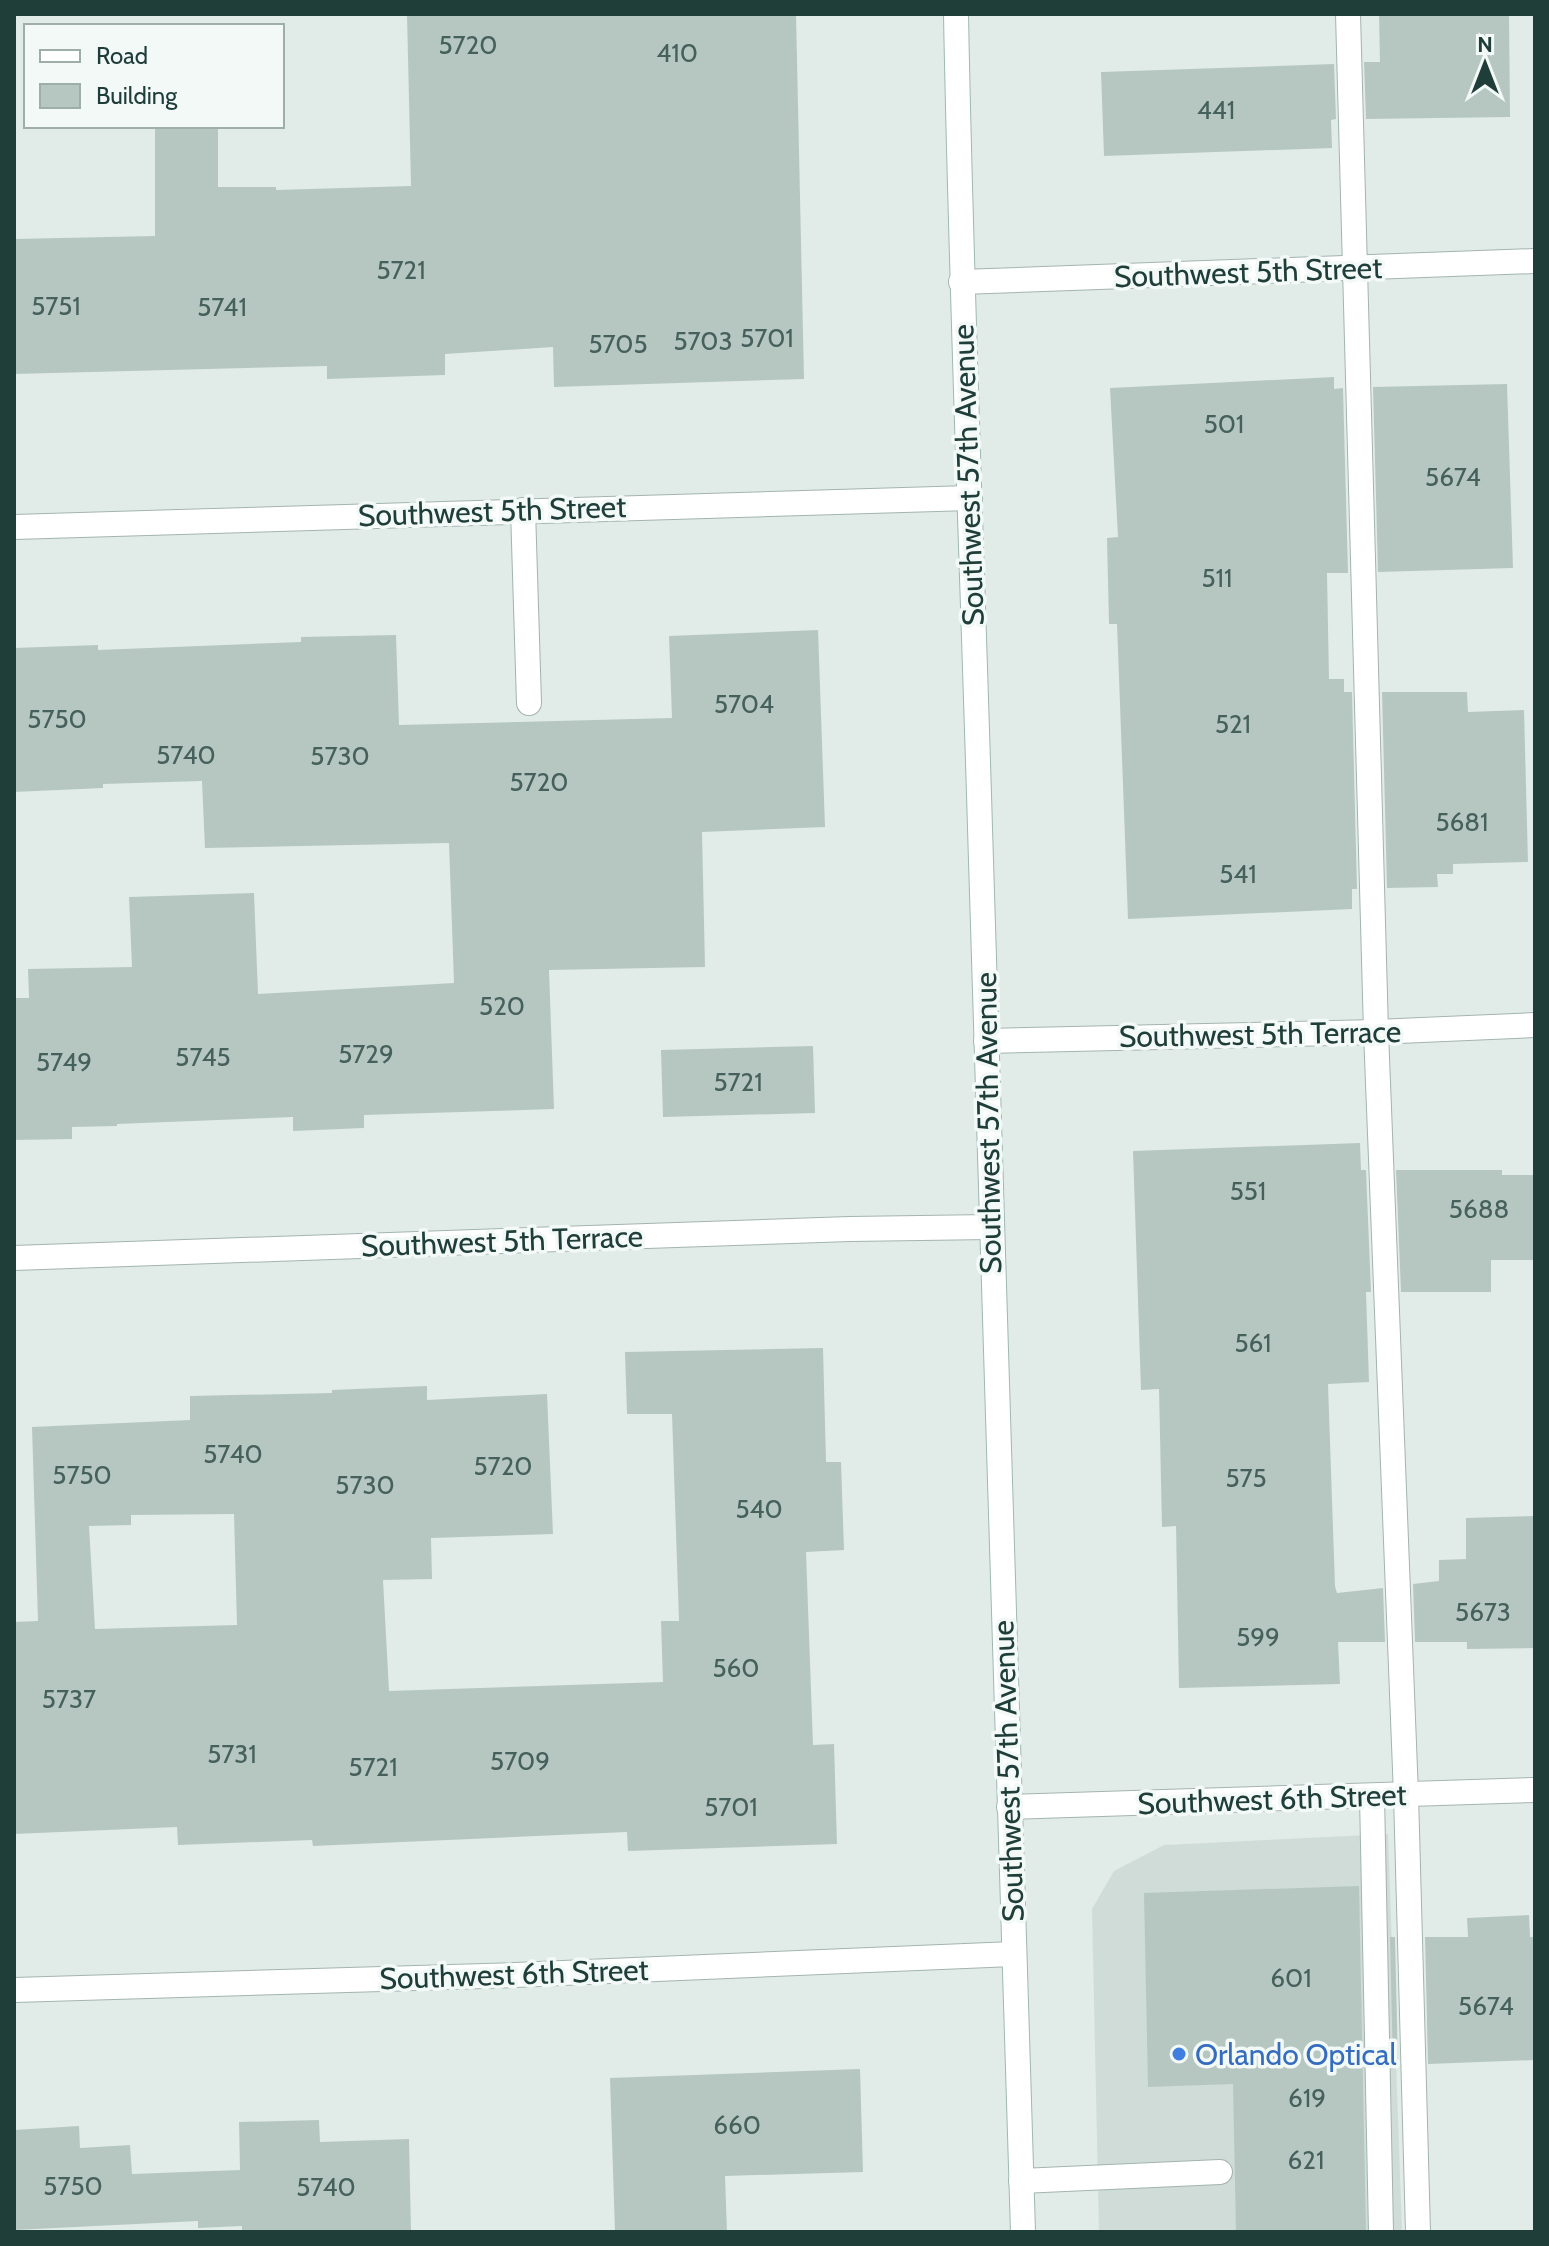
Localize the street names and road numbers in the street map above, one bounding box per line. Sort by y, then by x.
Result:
street label: Southwest 5th Street [1113,249,1383,295]
street label: Southwest 57th Avenue [944,324,992,626]
street label: Southwest 5th Street [357,488,627,534]
street label: Southwest 57th Avenue [967,972,1009,1274]
street label: Southwest 5th Terrace [1119,1013,1401,1055]
street label: Southwest 5th Terrace [360,1218,644,1264]
street label: Southwest 57th Avenue [984,1620,1032,1922]
street label: Southwest 6th Street [1137,1776,1407,1822]
street label: Southwest 6th Street [379,1951,649,1997]

